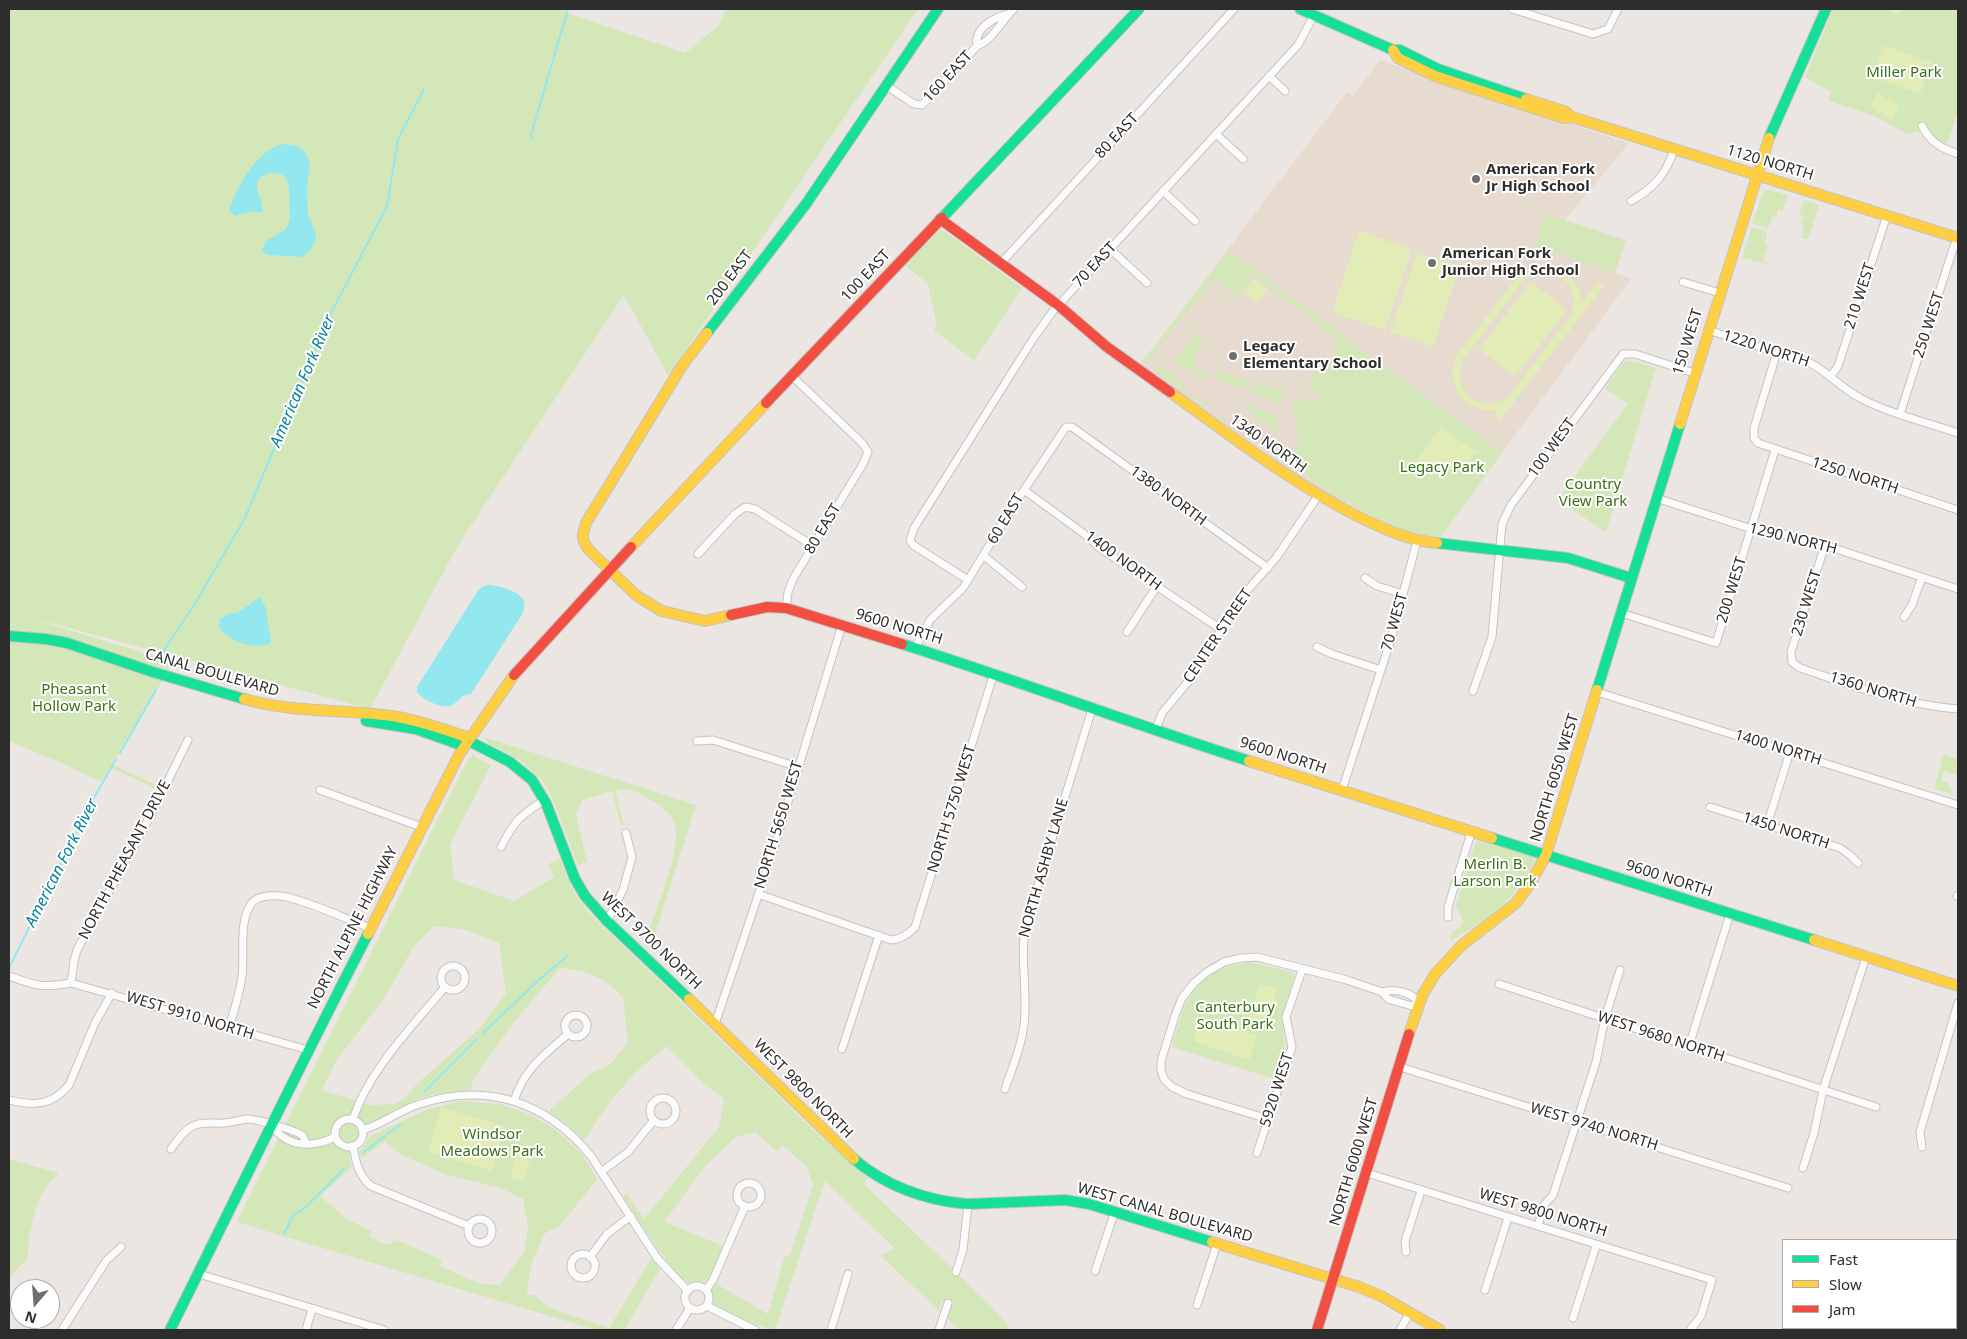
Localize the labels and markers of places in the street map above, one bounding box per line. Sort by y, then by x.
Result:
place label: American Fork Jr High School [1486,161,1595,196]
marker: American Fork Jr High School [1470,173,1482,185]
place label: American Fork Junior High School [1442,245,1579,280]
marker: American Fork Junior High School [1426,257,1438,269]
place label: Legacy Elementary School [1243,338,1382,373]
marker: Legacy Elementary School [1227,350,1239,362]

